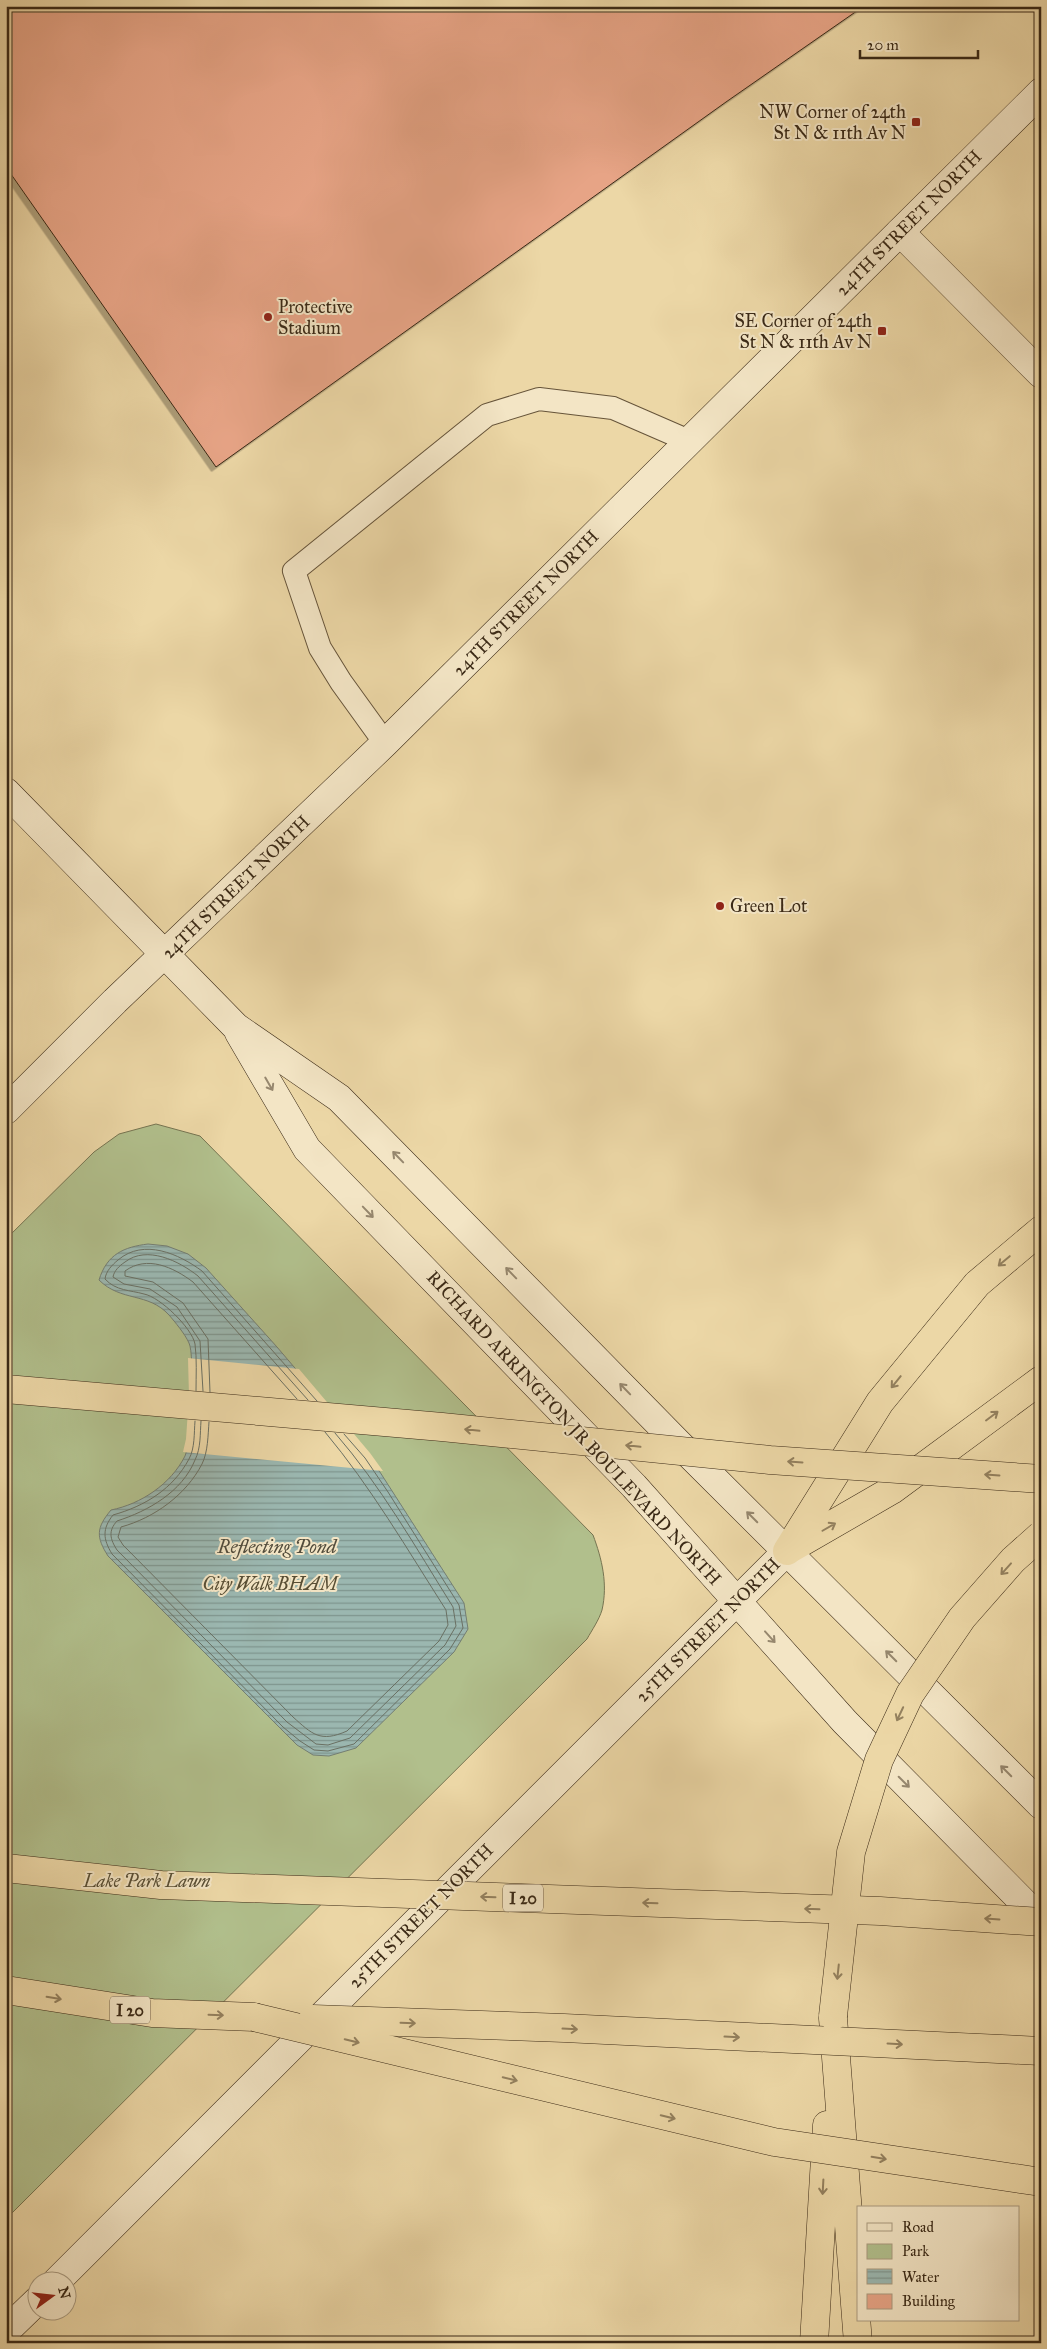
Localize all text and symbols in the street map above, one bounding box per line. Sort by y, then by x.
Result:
scale bar [860,28,977,60]
text: 20 m [867,36,899,54]
place label: NW Corner of 24th St N & 11th Av N [759,101,906,144]
marker: NW Corner of 24th St N & 11th Av N [910,116,922,128]
street label: 24TH STREET NORTH [832,146,986,300]
place label: Protective Stadium [278,296,353,339]
place label: SE Corner of 24th St N & 11th Av N [734,310,872,353]
marker: Protective Stadium [262,311,274,323]
marker: SE Corner of 24th St N & 11th Av N [876,325,888,337]
street label: 24TH STREET NORTH [449,526,603,680]
street label: 24TH STREET NORTH [158,811,314,963]
place label: Green Lot [730,895,808,917]
marker: Green Lot [714,900,726,912]
one-way arrow [264,1077,274,1092]
one-way arrow [391,1151,404,1163]
one-way arrow [362,1205,374,1218]
one-way arrow [997,1256,1010,1267]
street label: RICHARD ARRINGTON JR BOULEVARD NORTH [421,1266,726,1590]
one-way arrow [505,1267,518,1279]
one-way arrow [891,1376,902,1389]
one-way arrow [619,1383,631,1395]
one-way arrow [985,1411,999,1421]
one-way arrow [464,1425,480,1435]
one-way arrow [626,1441,642,1451]
one-way arrow [787,1457,803,1466]
one-way arrow [984,1471,1000,1480]
one-way arrow [747,1511,759,1523]
one-way arrow [822,1521,836,1531]
water label: Reflecting Pond [217,1535,338,1559]
street label: 25TH STREET NORTH [631,1553,785,1707]
one-way arrow [1000,1562,1011,1575]
park label: City Walk BHAM [202,1573,340,1595]
one-way arrow [764,1630,776,1643]
one-way arrow [884,1650,897,1662]
one-way arrow [895,1706,905,1721]
one-way arrow [1000,1764,1012,1777]
one-way arrow [898,1775,910,1788]
street label: 25TH STREET NORTH [344,1839,498,1993]
park label: Lake Park Lawn [83,1870,211,1892]
road number: I 20 [503,1885,543,1912]
one-way arrow [480,1892,496,1902]
one-way arrow [642,1898,658,1907]
one-way arrow [805,1904,821,1913]
one-way arrow [984,1914,1000,1923]
one-way arrow [833,1963,843,1979]
one-way arrow [46,1994,62,2004]
road number: I 20 [110,1996,150,2024]
one-way arrow [207,2011,223,2020]
one-way arrow [399,2018,415,2027]
one-way arrow [562,2024,578,2033]
one-way arrow [724,2032,740,2042]
one-way arrow [344,2037,360,2046]
one-way arrow [886,2040,902,2049]
one-way arrow [502,2075,518,2084]
one-way arrow [660,2113,676,2122]
one-way arrow [871,2153,887,2163]
one-way arrow [818,2179,827,2195]
legend [857,2206,1020,2322]
text: Road [902,2218,934,2236]
text: Park [902,2242,929,2260]
text: Water [902,2268,939,2286]
north arrow [28,2272,78,2322]
text: N [54,2285,74,2301]
text: Building [902,2292,956,2310]

